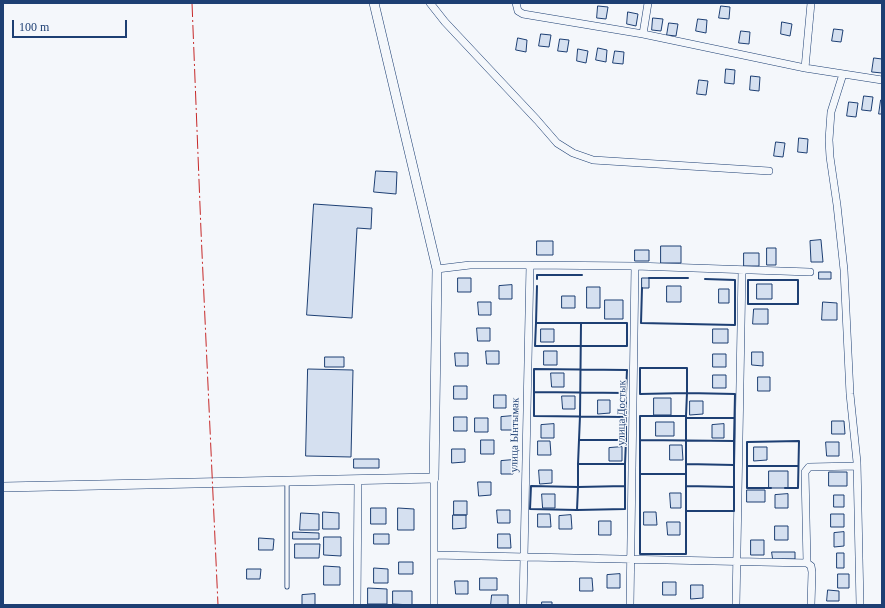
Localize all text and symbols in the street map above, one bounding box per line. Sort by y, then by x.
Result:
scale bar [14,12,129,38]
text: 100 m [19,20,49,34]
street label: улица Достык [615,380,629,446]
street label: улица Ынтымак [508,398,522,472]

